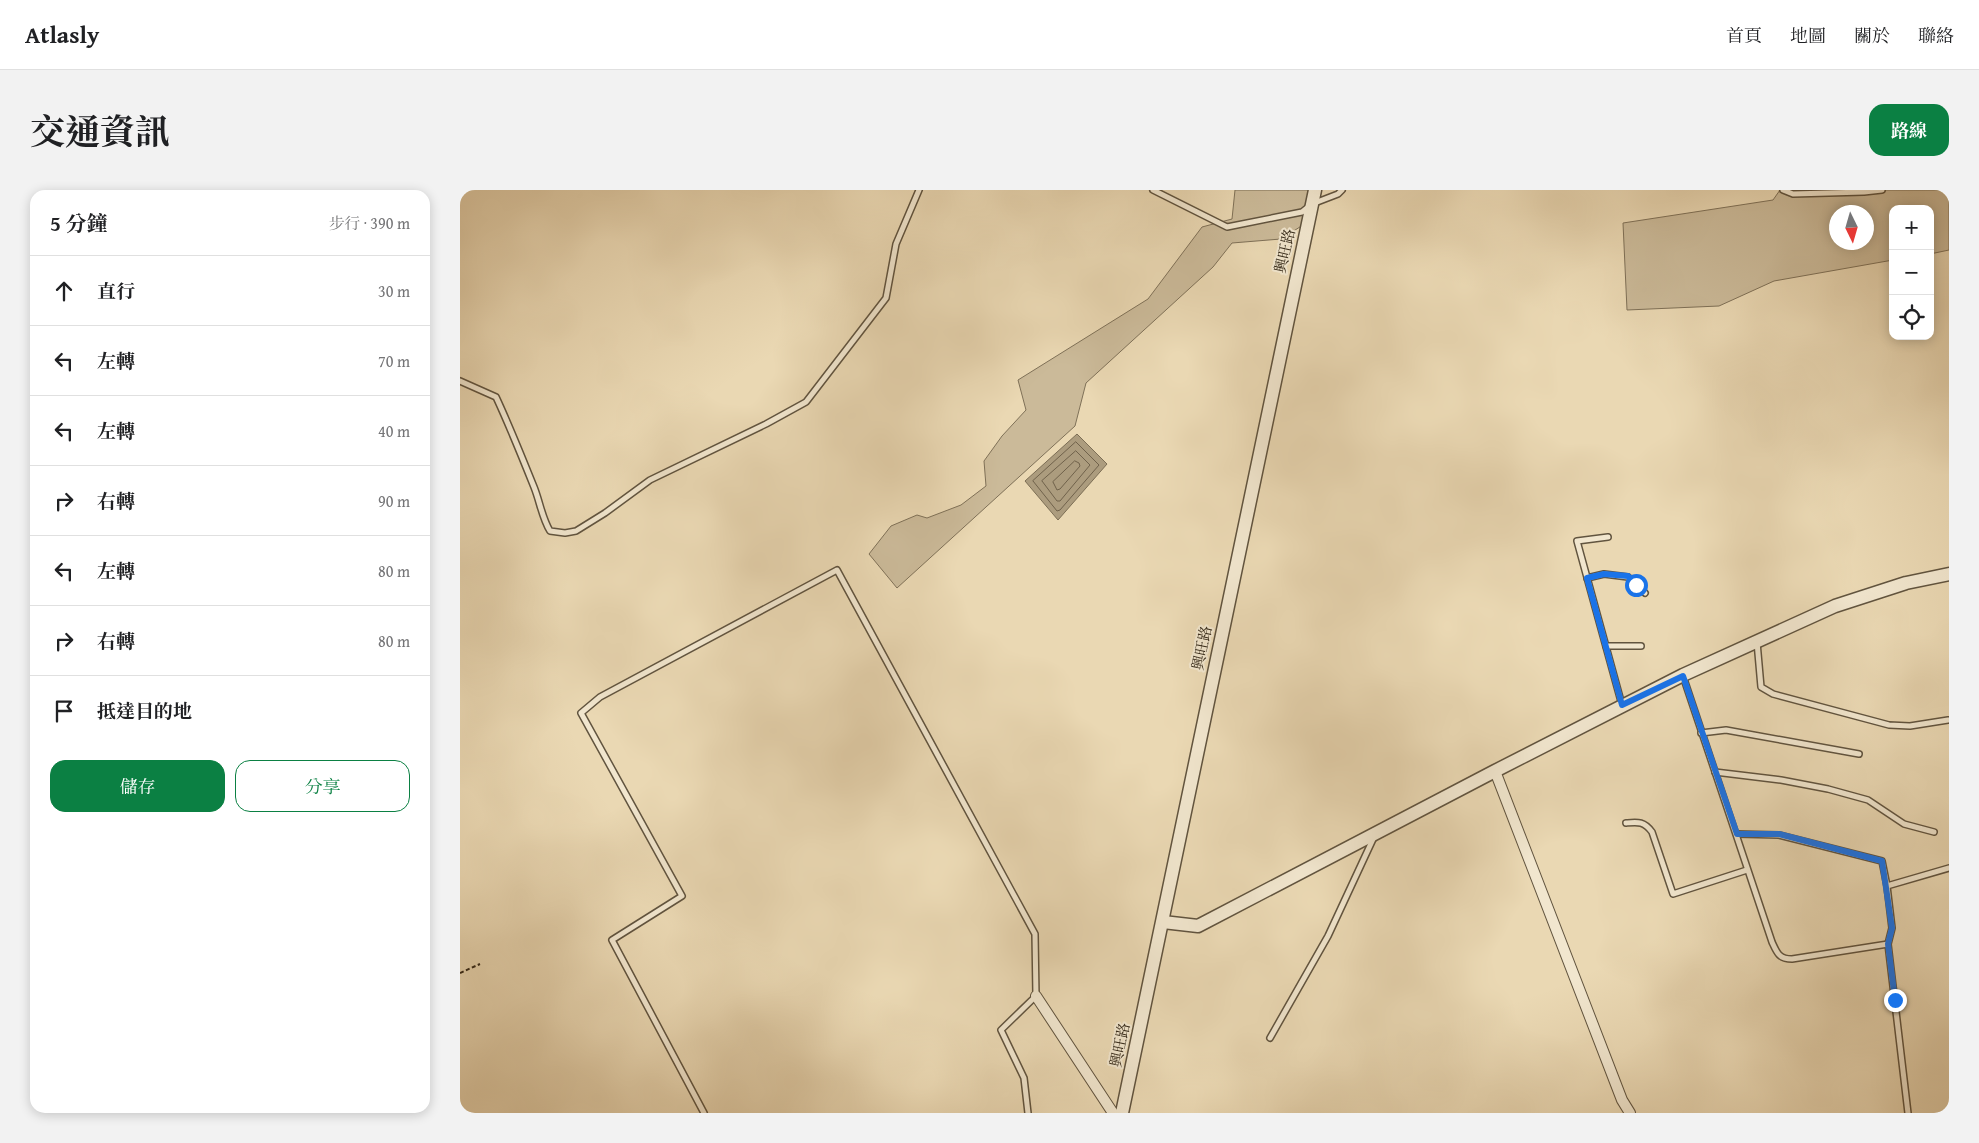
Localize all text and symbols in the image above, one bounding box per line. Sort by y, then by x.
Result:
text: Atlasly [25,17,99,52]
text: 首頁 [1726,22,1762,49]
text: 地圖 [1790,22,1826,49]
text: 關於 [1854,22,1890,49]
text: 聯絡 [1918,22,1954,49]
button: 路線 [1869,104,1949,156]
text: 交通資訊 [30,106,170,157]
north arrow [1829,205,1874,250]
map controls [1889,205,1934,340]
button: + [1889,205,1934,250]
text: 5 分鐘 [50,208,108,239]
text: 步行 · 390 m [329,211,410,235]
street label: 興旺路 [1269,227,1300,275]
button: − [1889,250,1934,295]
icon: ahead [50,277,78,305]
text: 直行 [97,277,135,305]
text: 30 m [378,279,410,303]
button: locate [1889,295,1934,340]
icon: left [50,347,78,375]
text: 左轉 [97,347,135,375]
text: 70 m [378,349,410,373]
icon: left [50,417,78,445]
text: 左轉 [97,417,135,445]
text: 40 m [378,419,410,443]
icon: right [50,487,78,515]
text: 右轉 [97,487,135,515]
text: 90 m [378,489,410,513]
icon: left [50,557,78,585]
text: 左轉 [97,557,135,585]
text: 80 m [378,559,410,583]
route start [1625,574,1648,597]
street label: 興旺路 [1187,624,1216,672]
icon: right [50,627,78,655]
text: 右轉 [97,627,135,655]
text: 80 m [378,629,410,653]
icon: arrive [50,697,78,725]
text: 抵達目的地 [97,697,192,725]
button: 儲存 [50,760,225,812]
button: 分享 [235,760,410,812]
route end [1884,989,1907,1012]
street label: 興旺路 [1105,1021,1134,1069]

